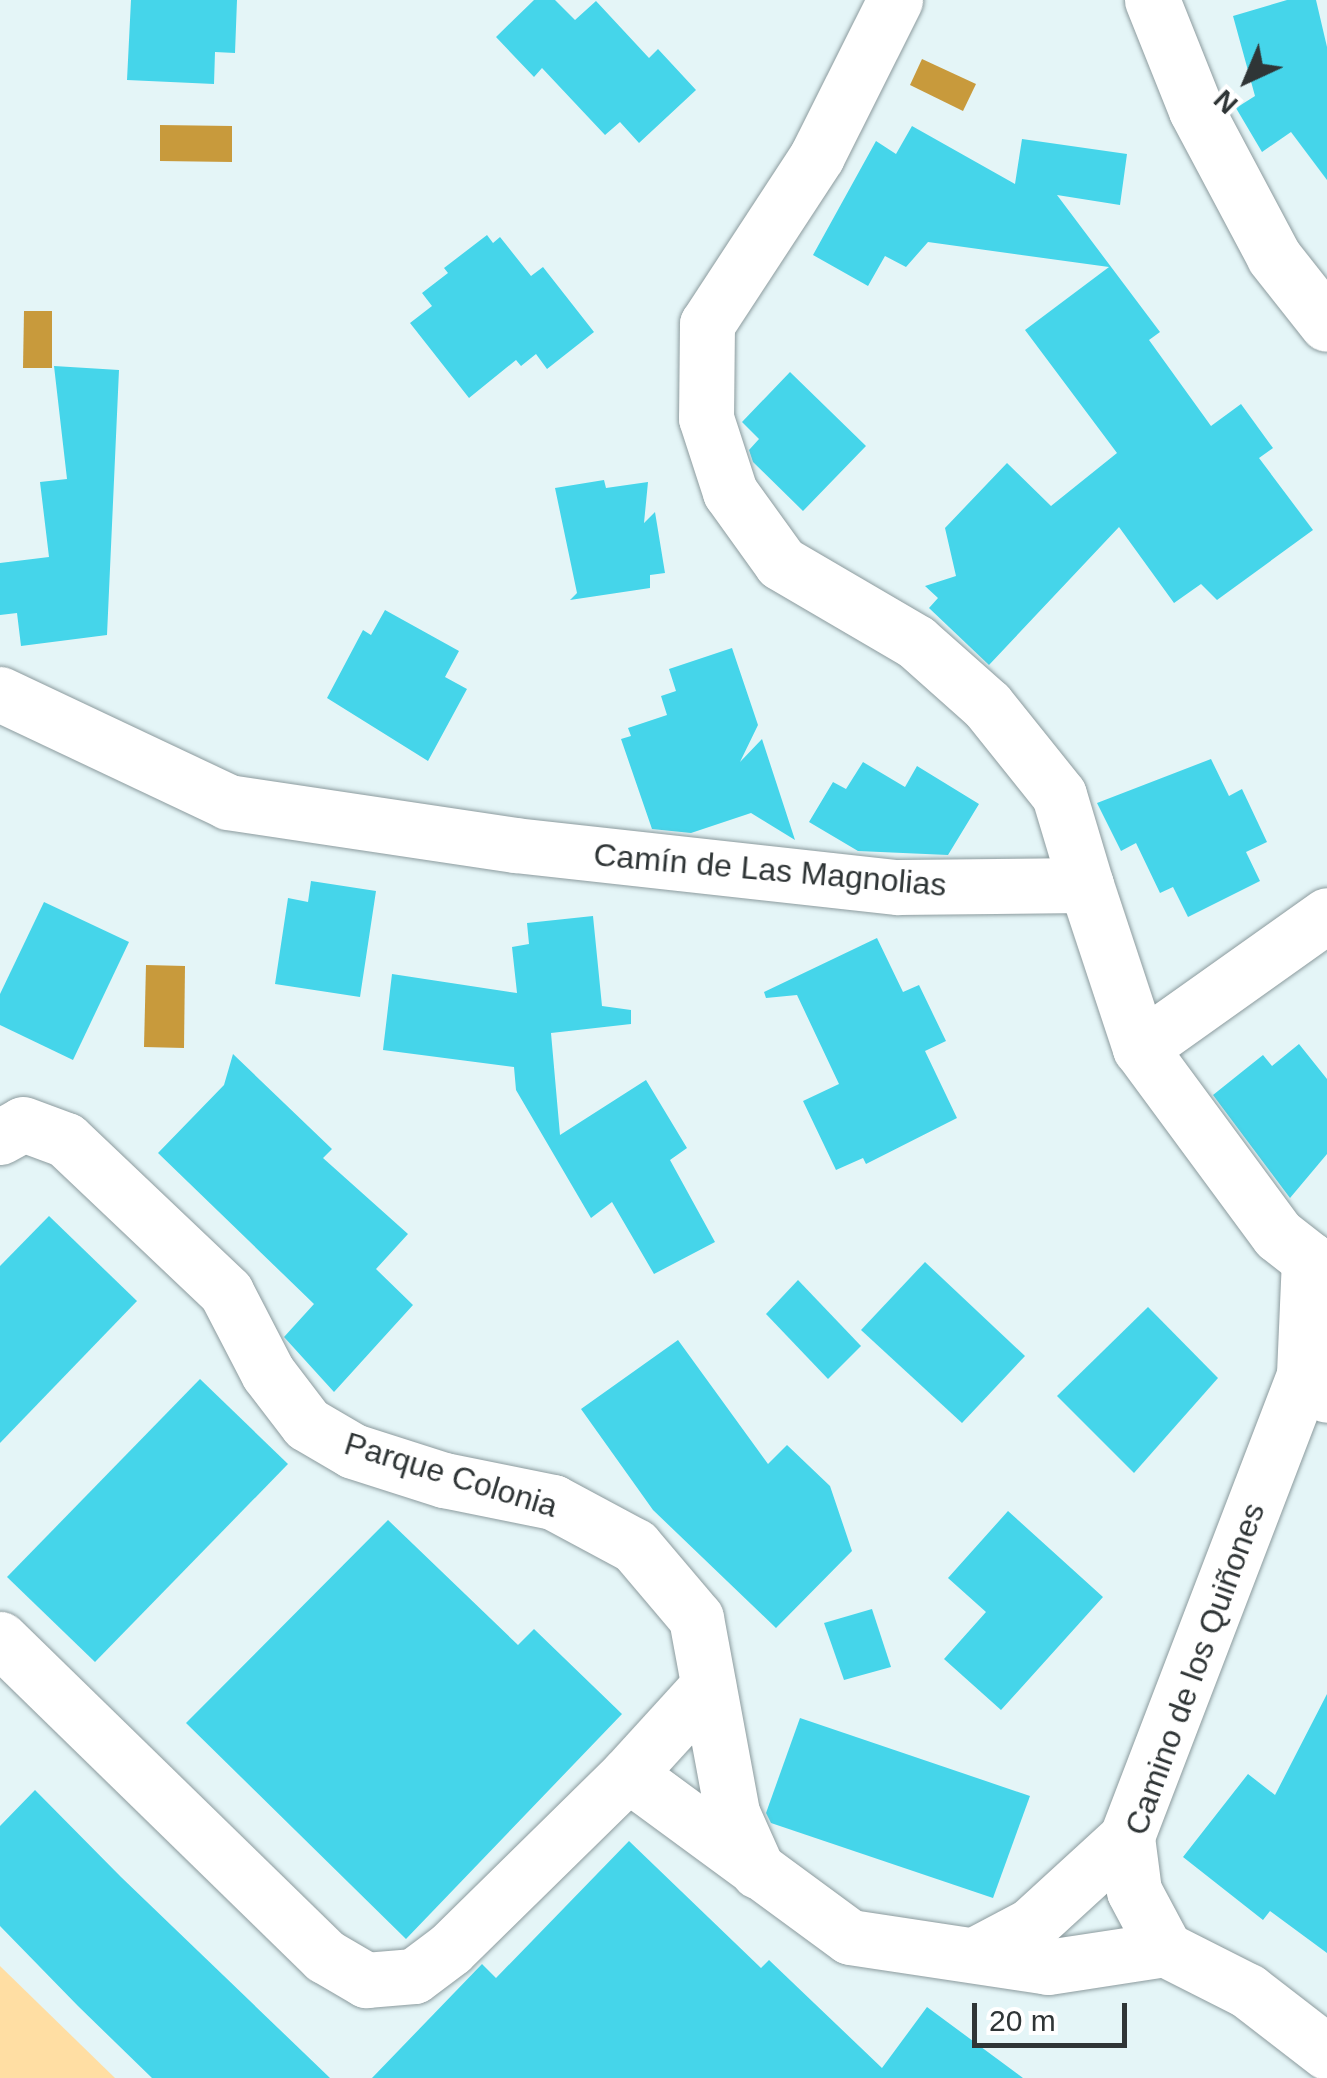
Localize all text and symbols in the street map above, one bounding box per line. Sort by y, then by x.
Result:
north arrow [1197,30,1297,130]
text: N [1208,84,1244,120]
street label: Camín de Las Magnolias [592,835,948,905]
street label: Parque Colonia [340,1424,562,1526]
street label: Camino de los Quiñones [1117,1498,1273,1840]
scale bar [977,1983,1132,2045]
text: 20 m [989,2004,1056,2037]

